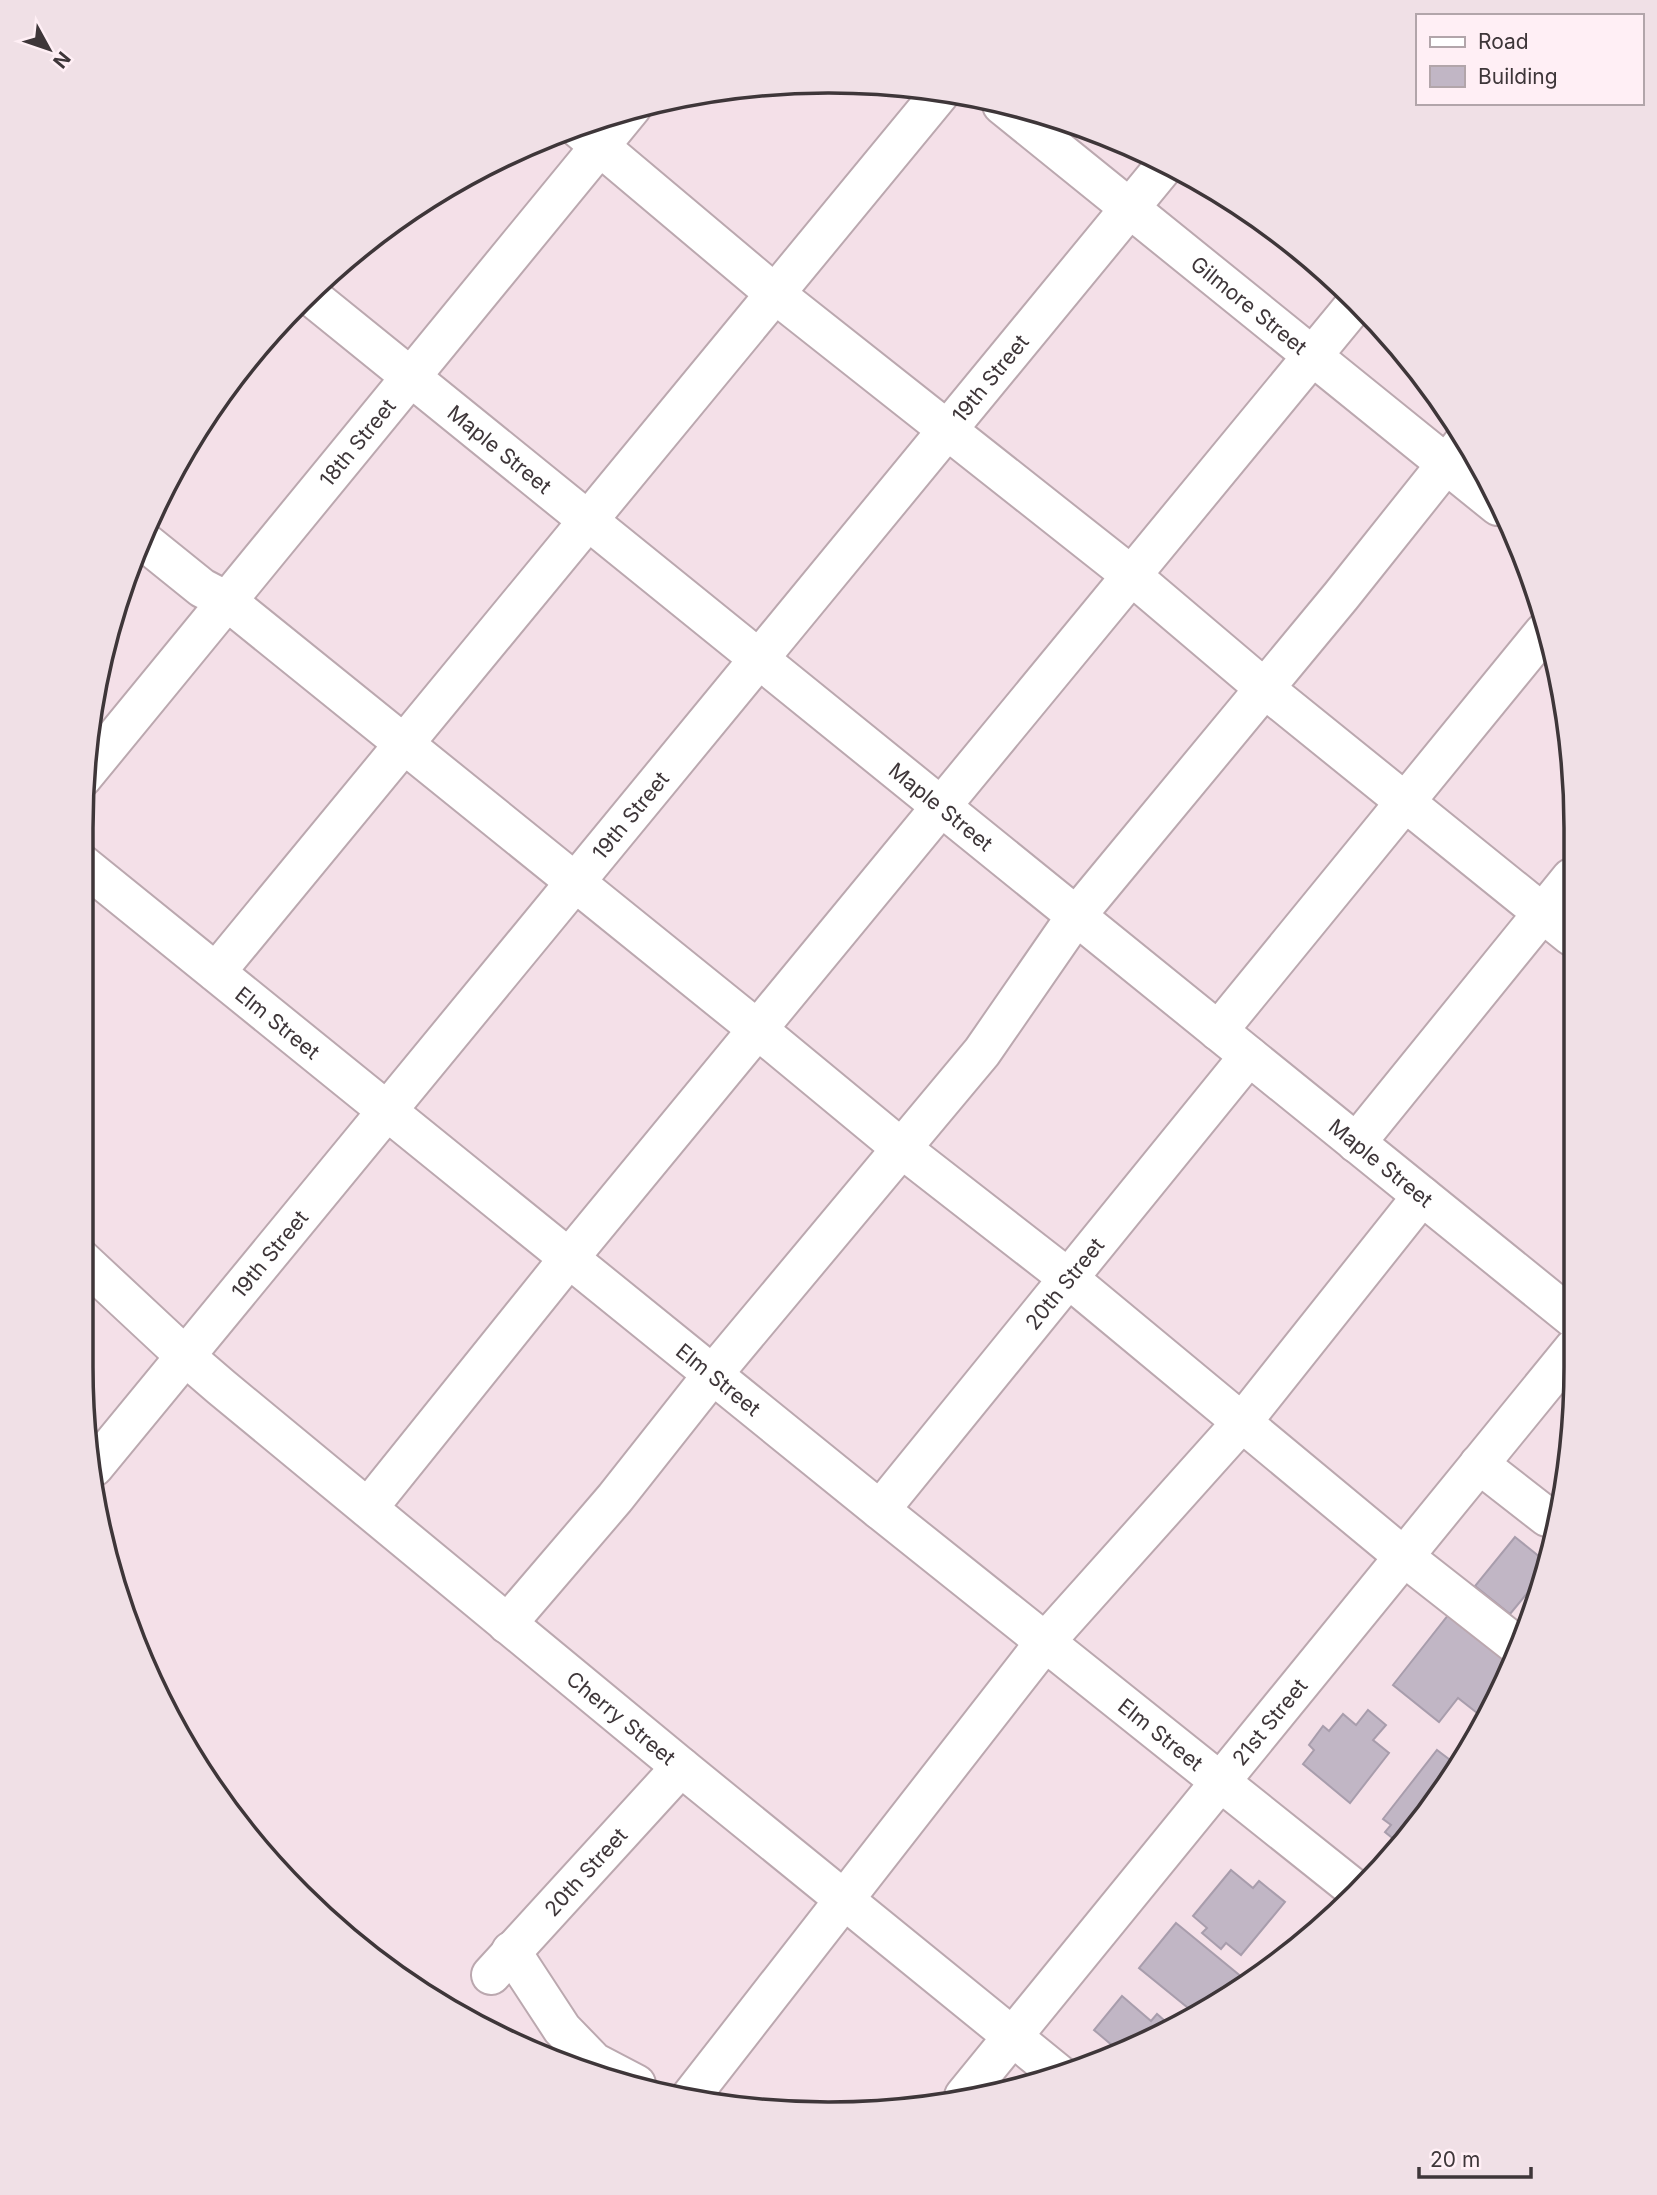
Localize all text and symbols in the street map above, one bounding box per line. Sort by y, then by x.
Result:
north arrow [14,14,84,84]
legend [1416,14,1643,105]
text: Road [1478,29,1529,54]
text: N [48,47,75,73]
text: Building [1478,64,1558,89]
street label: Gilmore Street [1186,251,1312,359]
street label: 19th Street [946,329,1033,427]
street label: 18th Street [314,393,400,491]
street label: Maple Street [443,400,557,499]
street label: Maple Street [884,757,998,856]
street label: 19th Street [587,766,674,864]
street label: Elm Street [231,981,325,1064]
street label: Maple Street [1324,1113,1438,1212]
street label: 19th Street [226,1205,313,1303]
street label: 20th Street [1020,1232,1109,1334]
street label: Elm Street [671,1338,766,1421]
street label: Cherry Street [562,1666,681,1770]
street label: 21st Street [1227,1673,1312,1770]
street label: Elm Street [1113,1693,1208,1776]
street label: 20th Street [539,1822,632,1921]
scale bar [1419,2136,1531,2180]
text: 20 m [1430,2147,1480,2172]

